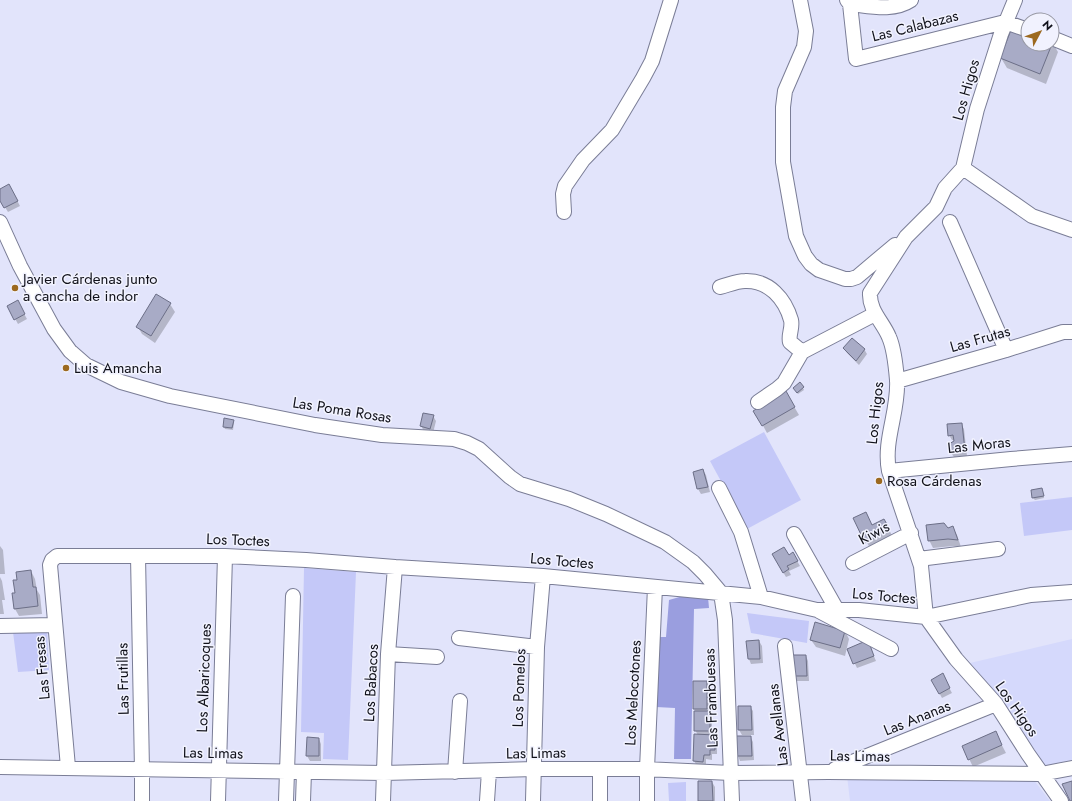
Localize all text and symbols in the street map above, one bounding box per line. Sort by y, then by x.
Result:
street label: Las Calabazas [869,5,961,47]
north arrow [1020,12,1060,52]
text: N [1039,17,1056,34]
street label: Los Higos [947,57,985,123]
place label: Javier Cárdenas junto a cancha de indor [21,268,158,307]
marker: Javier Cárdenas junto a cancha de indor [10,283,20,293]
street label: Las Frutas [947,320,1013,358]
place label: Luis Amancha [74,357,162,379]
marker: Luis Amancha [61,363,71,373]
street label: Los Higos [861,381,889,445]
street label: Las Poma Rosas [291,391,393,429]
street label: Las Moras [946,431,1012,459]
place label: Rosa Cárdenas [887,470,981,492]
marker: Rosa Cárdenas [874,476,884,486]
street label: Kiwis [854,516,894,550]
street label: Los Toctes [206,528,270,552]
street label: Los Toctes [529,547,595,575]
street label: Los Toctes [851,582,917,610]
street label: Los Albaricoques [191,623,217,733]
street label: Las Fresas [28,635,56,701]
street label: Los Melocotones [619,640,647,746]
street label: Las Frutillas [111,643,135,715]
street label: Los Babacos [358,643,384,723]
street label: Los Pomelos [507,648,531,728]
street label: Las Frambuesas [698,648,724,748]
street label: Los Higos [990,677,1044,741]
street label: Las Avellanas [762,682,794,768]
street label: Las Ananas [880,695,954,741]
street label: Las Limas [183,741,243,765]
street label: Las Limas [506,741,566,765]
street label: Las Limas [830,744,890,768]

